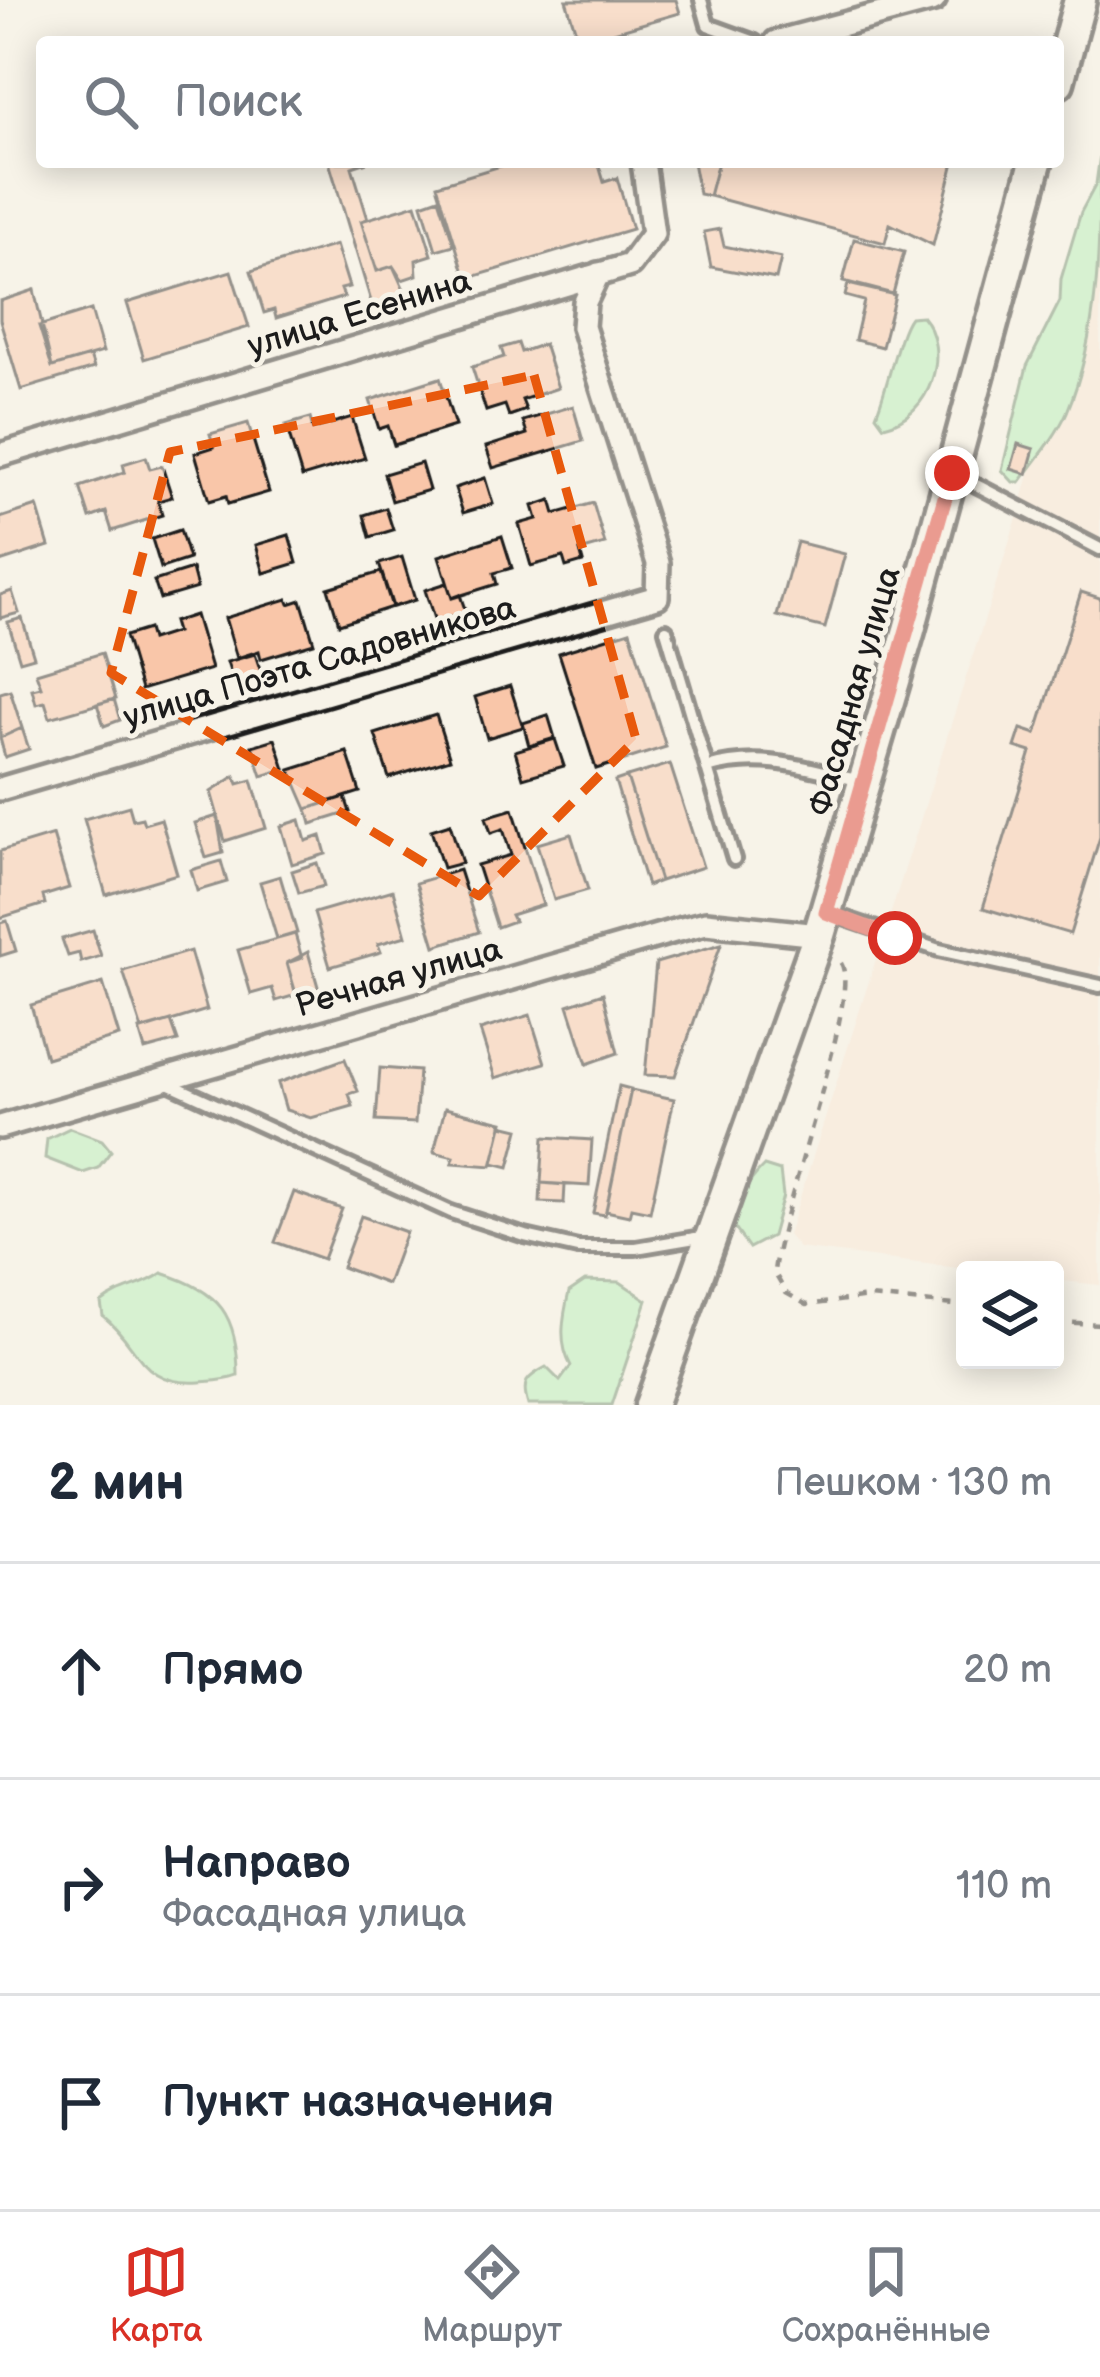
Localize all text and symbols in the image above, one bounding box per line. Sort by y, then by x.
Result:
search box [36,36,1064,168]
icon: search [78,69,144,135]
text: Поиск [174,75,302,130]
street label: улица Есенина [243,261,476,367]
route end [925,446,979,500]
street label: Фасадная улица [800,562,910,821]
street label: улица Поэта Садовникова [119,588,520,738]
route start [868,911,922,965]
street label: Речная улица [291,929,506,1027]
map controls [956,1261,1064,1369]
button: layers [956,1261,1064,1369]
text: 2 мин [48,1453,185,1514]
text: Пешком · 130 m [775,1460,1052,1507]
icon: ahead [48,1638,114,1704]
text: Прямо [162,1643,303,1698]
text: 20 m [963,1647,1052,1694]
text: Направо [162,1836,351,1891]
icon: right [48,1854,114,1920]
text: 110 m [956,1863,1052,1910]
text: Фасадная улица [162,1891,466,1938]
icon: arrive [48,2070,114,2136]
text: Пункт назначения [162,2075,554,2130]
tab: Карта [110,2239,203,2351]
tab: Маршрут [422,2239,562,2351]
tab: Сохранённые [782,2239,990,2351]

